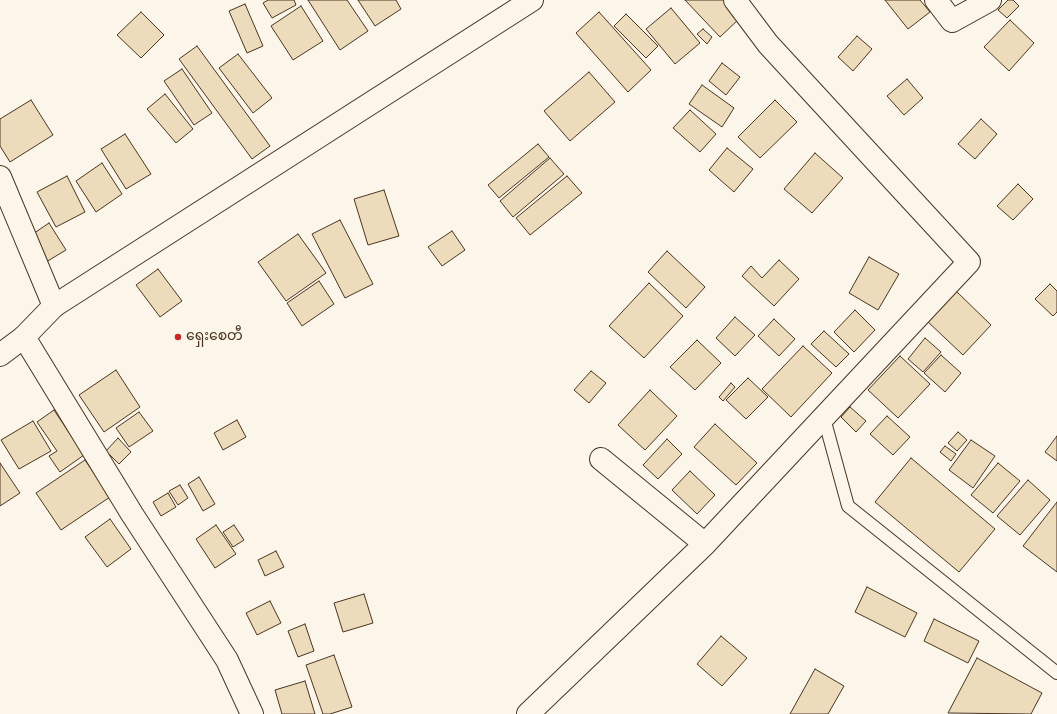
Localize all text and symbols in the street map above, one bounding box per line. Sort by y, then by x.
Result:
place label: ရှေးစေတီ [186,329,243,345]
marker: ရှေးစေတီ [173,332,183,342]

